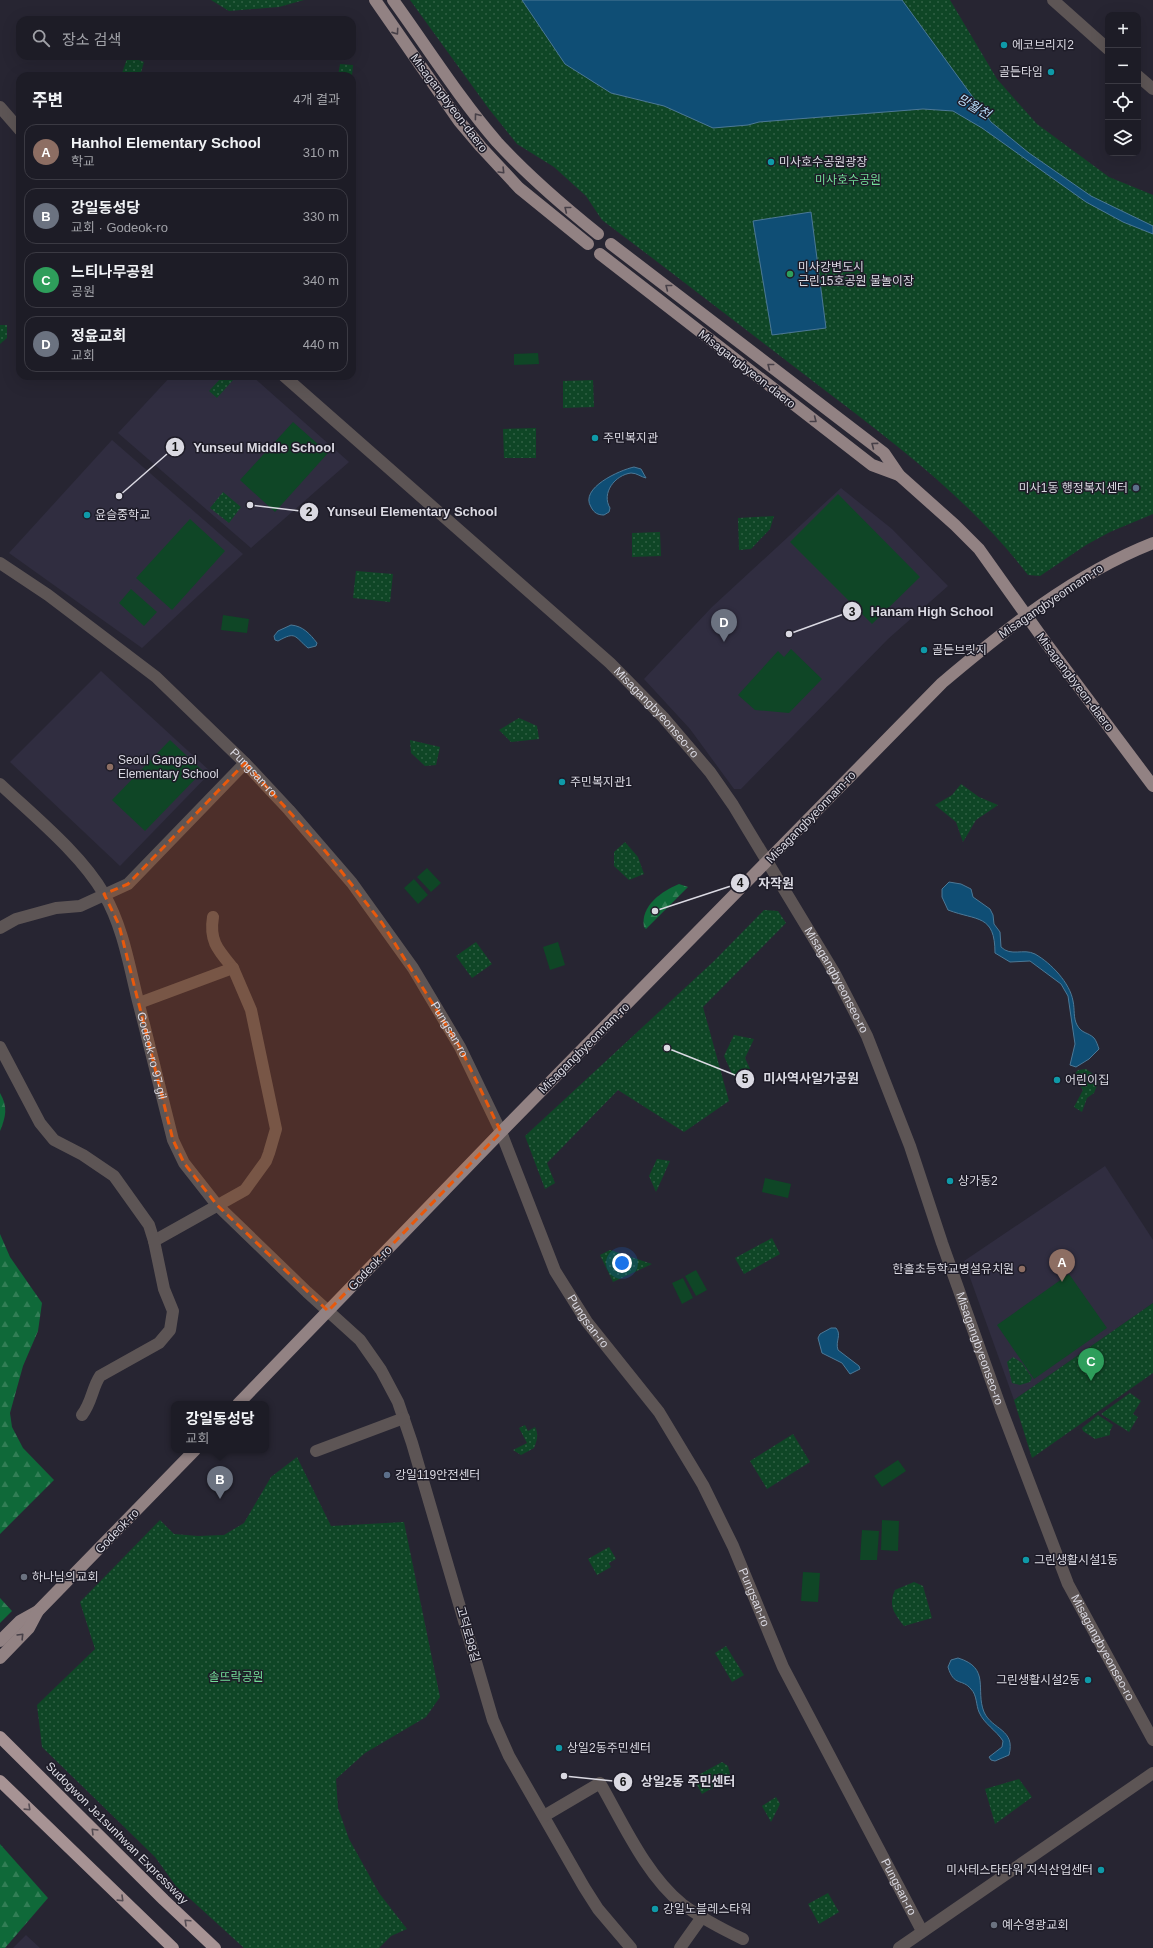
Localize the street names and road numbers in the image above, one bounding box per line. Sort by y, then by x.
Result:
street label: Misagangbyeon-daero [407,51,491,155]
street label: Misagangbyeon-daero [696,327,799,411]
street label: Misagangbyeonnam-ro [996,561,1106,641]
street label: Misagangbyeon-daero [1033,630,1117,734]
street label: Misagangbyeonseo-ro [611,664,702,761]
street label: Pungsan-ro [227,745,280,800]
street label: Misagangbyeonnam-ro [763,768,859,866]
street label: Misagangbyeonseo-ro [802,925,871,1036]
street label: Pungsan-ro [428,999,471,1060]
street label: Misagangbyeonnam-ro [536,999,633,1096]
street label: Godeok-ro 97-gil [134,1011,169,1101]
street label: Godeok-ro [345,1243,395,1293]
street label: Misagangbyeonseo-ro [953,1290,1006,1407]
street label: Pungsan-ro [564,1292,612,1351]
street label: Godeok-ro [92,1506,142,1556]
street label: Pungsan-ro [736,1566,773,1629]
street label: Misagangbyeonseo-ro [1068,1592,1137,1703]
street label: 고덕로98길 [453,1604,483,1664]
street label: Sudogwon Je1sunhwan Expressway [43,1759,191,1907]
street label: Pungsan-ro [878,1856,920,1918]

